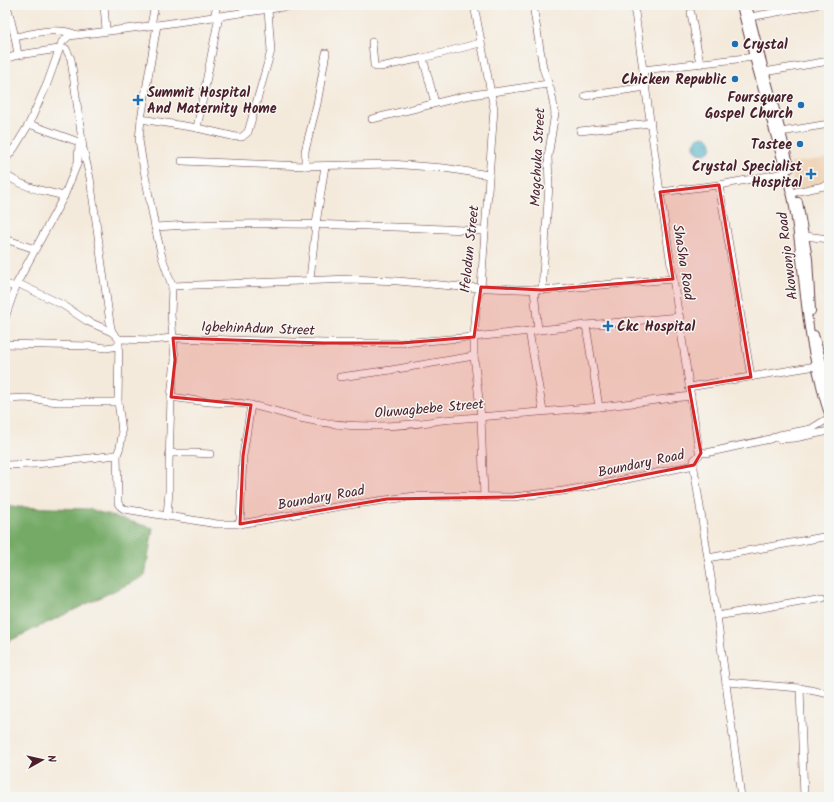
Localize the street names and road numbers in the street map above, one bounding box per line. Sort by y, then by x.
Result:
street label: Magchuka Street [524,106,552,207]
street label: Ifelodun Street [454,204,486,294]
street label: Akowonjo Road [772,210,804,301]
street label: ShaSha Road [666,223,700,303]
street label: IgbehinAdun Street [201,316,316,342]
street label: Oluwagbebe Street [373,393,485,425]
street label: Boundary Road [596,444,687,484]
street label: Boundary Road [276,479,367,516]

